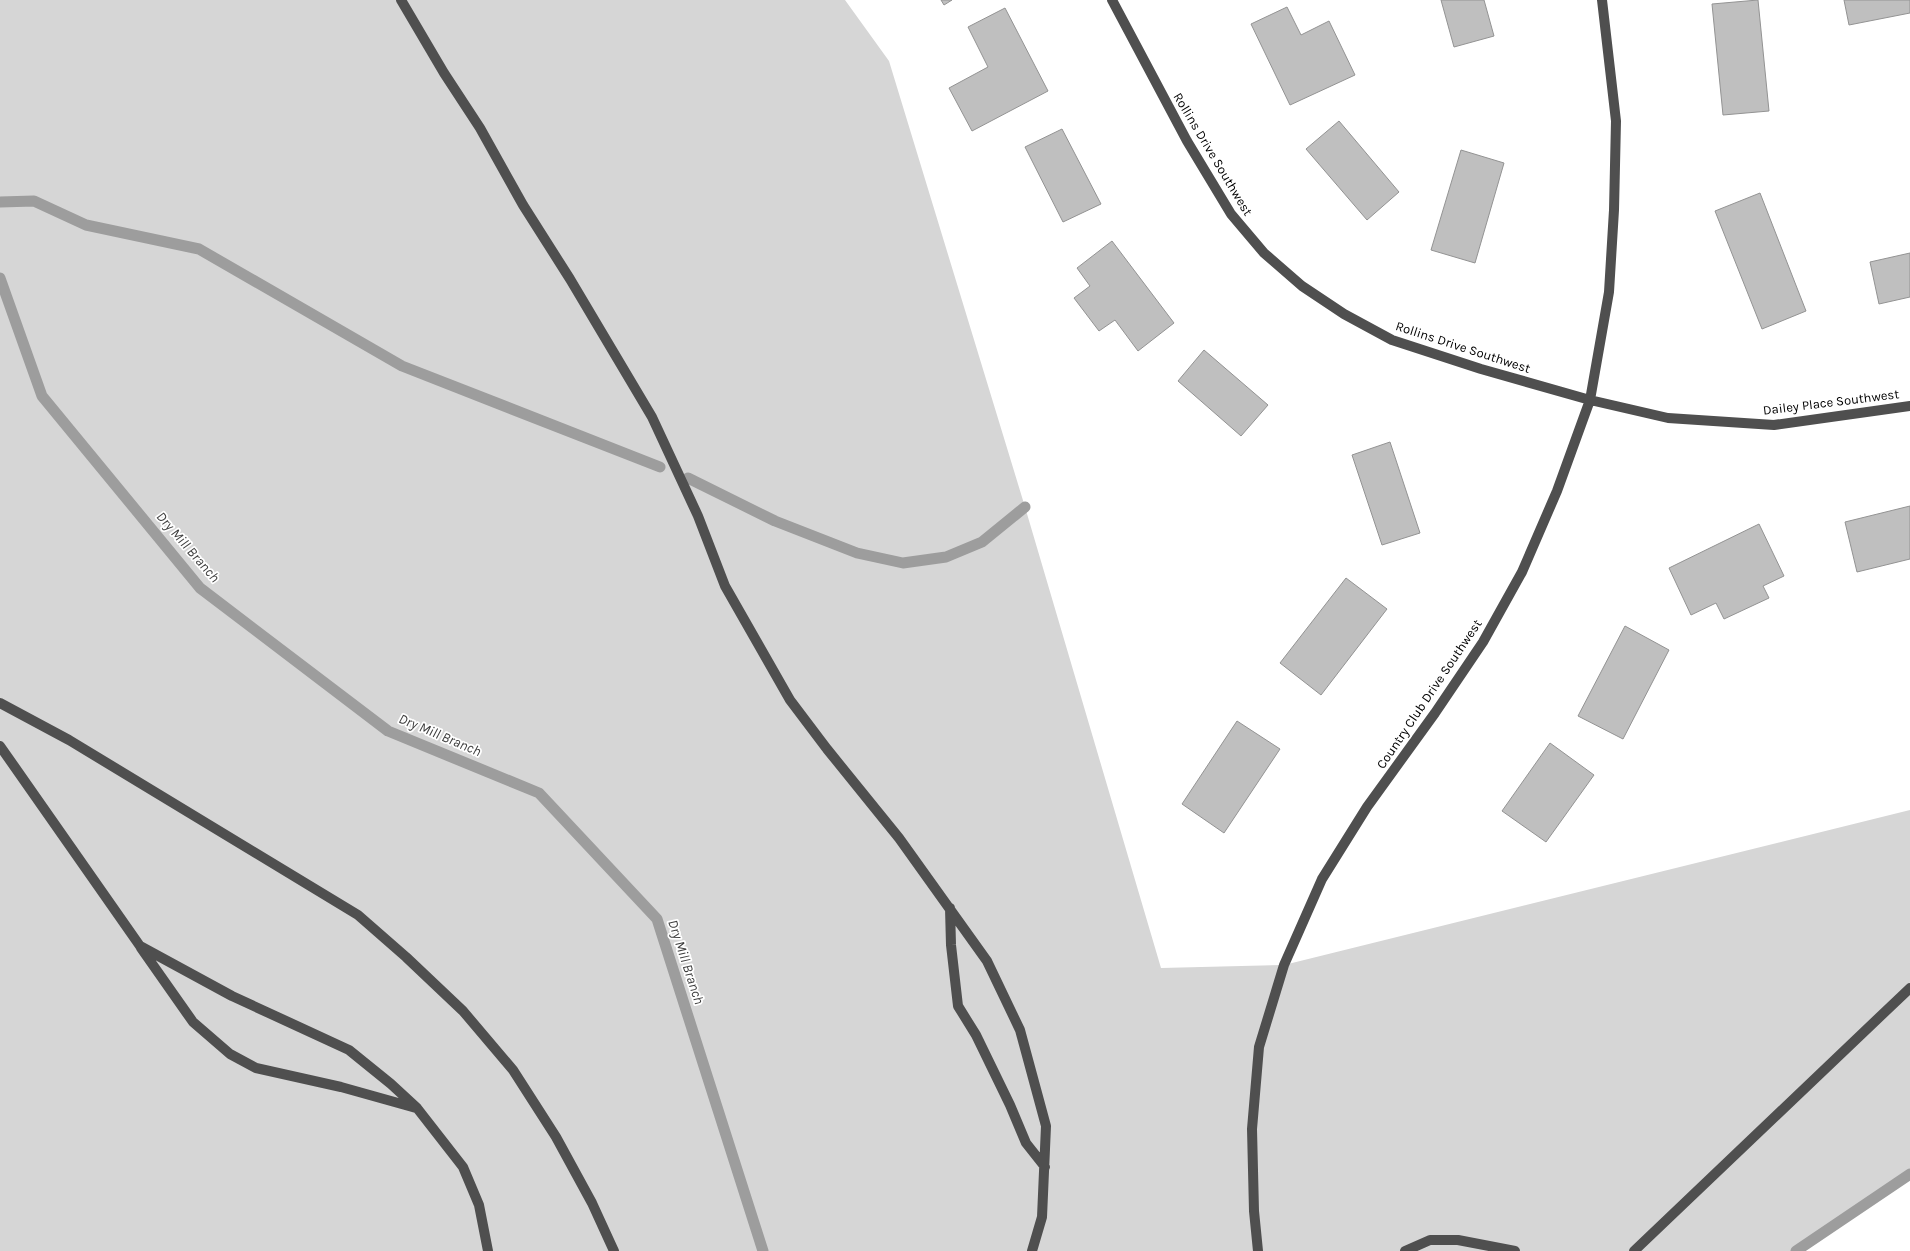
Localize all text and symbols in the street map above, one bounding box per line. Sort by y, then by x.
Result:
street label: Rollins Drive Southwest [1170,90,1256,218]
street label: Rollins Drive Southwest [1394,318,1532,376]
street label: Dailey Place Southwest [1762,386,1900,418]
water label: Dry Mill Branch [153,508,223,586]
street label: Country Club Drive Southwest [1373,617,1485,771]
water label: Dry Mill Branch [396,710,484,760]
water label: Dry Mill Branch [664,917,708,1007]

